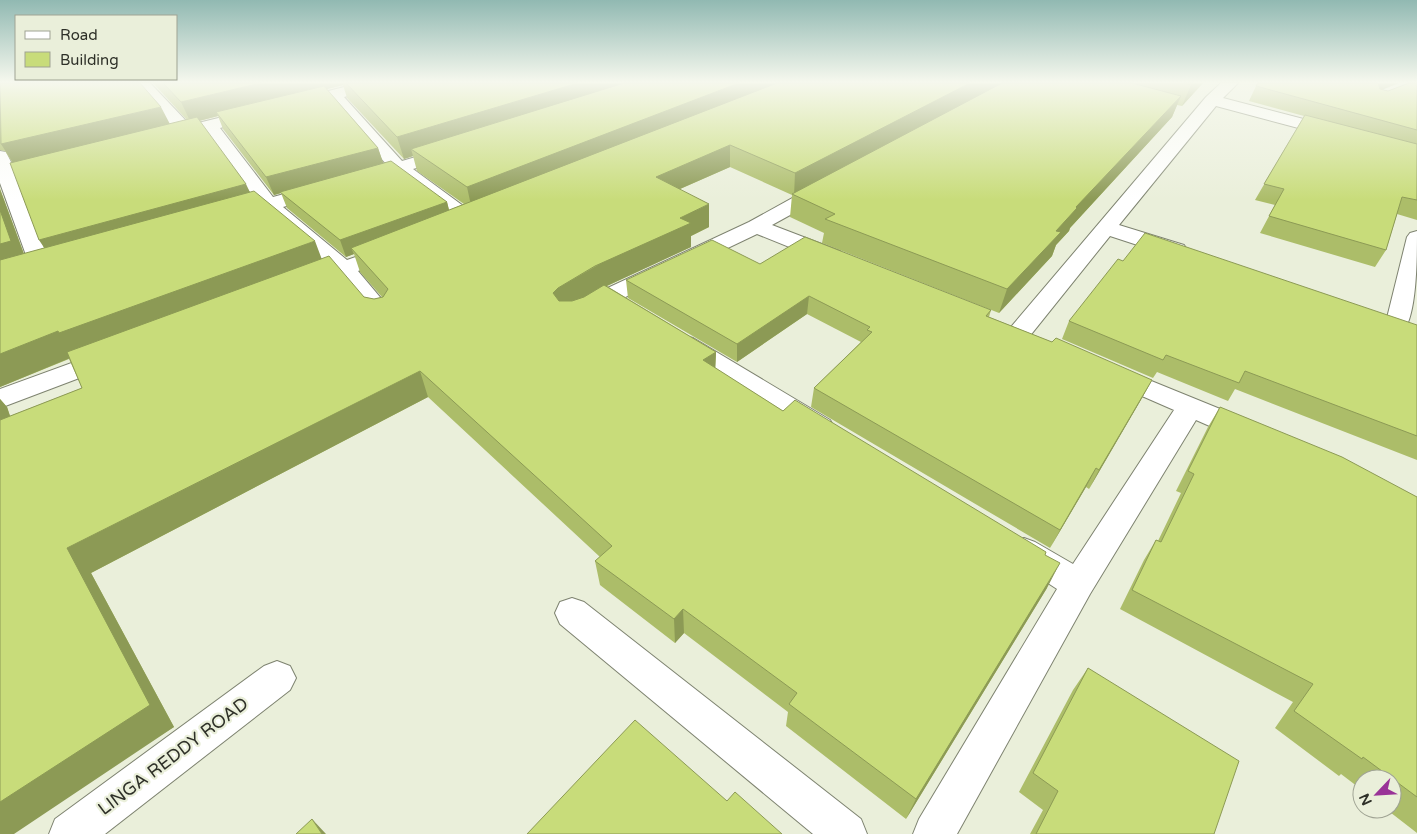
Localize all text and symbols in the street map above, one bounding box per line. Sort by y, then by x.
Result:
legend [15,15,178,80]
text: Road [60,26,98,44]
text: Building [60,51,119,69]
street label: LINGA REDDY ROAD [93,692,253,820]
north arrow [1352,769,1402,819]
text: N [1356,791,1376,808]

